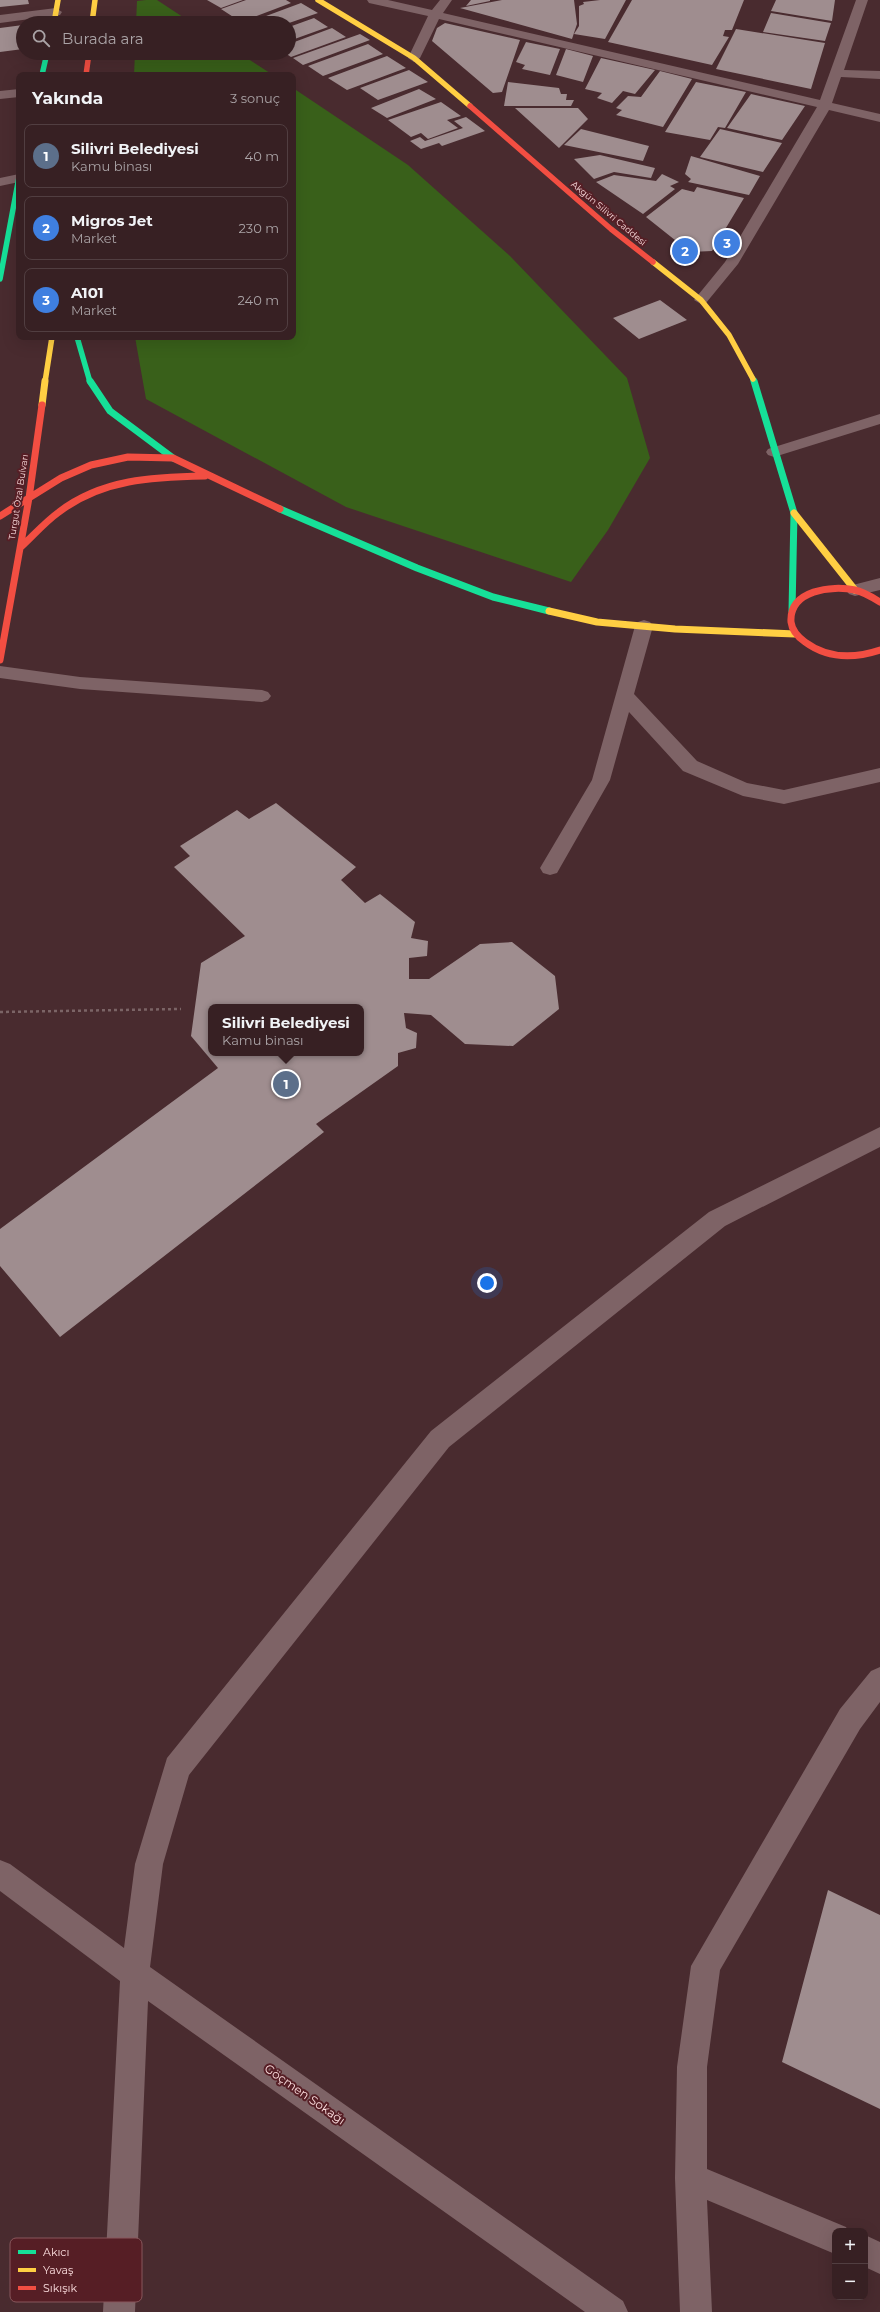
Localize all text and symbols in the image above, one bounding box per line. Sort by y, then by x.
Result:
search box [16,16,296,60]
icon: search [30,27,52,49]
text: Burada ara [62,29,144,48]
text: Yakında [32,88,103,108]
text: 3 sonuç [230,90,280,106]
text: Silivri Belediyesi [71,139,199,158]
text: 1 [43,148,49,164]
text: 40 m [245,148,279,164]
text: Kamu binası [71,158,152,174]
street label: Akgün Silivri Caddesi [569,178,649,248]
text: Migros Jet [71,211,153,230]
text: 2 [42,220,50,236]
text: 230 m [238,220,279,236]
pin: 3 [714,228,740,258]
text: Market [71,230,117,246]
pin: 2 [672,236,698,266]
text: A101 [71,283,104,302]
text: 3 [42,292,50,308]
text: 240 m [238,292,279,308]
text: Market [71,302,117,318]
street label: Turgut Özal Bulvarı [6,454,30,540]
popup [208,1004,364,1056]
text: Silivri Belediyesi [222,1013,350,1032]
text: Kamu binası [222,1032,303,1048]
pin: 1 [273,1069,299,1099]
your location [477,1273,497,1293]
street label: Göçmen Sokağı [262,2061,348,2127]
map controls [832,2228,868,2300]
button: + [832,2228,868,2264]
legend [10,2238,142,2302]
text: Akıcı [43,2245,70,2259]
text: Yavaş [43,2263,74,2277]
button: − [832,2264,868,2300]
text: Sıkışık [43,2281,78,2295]

